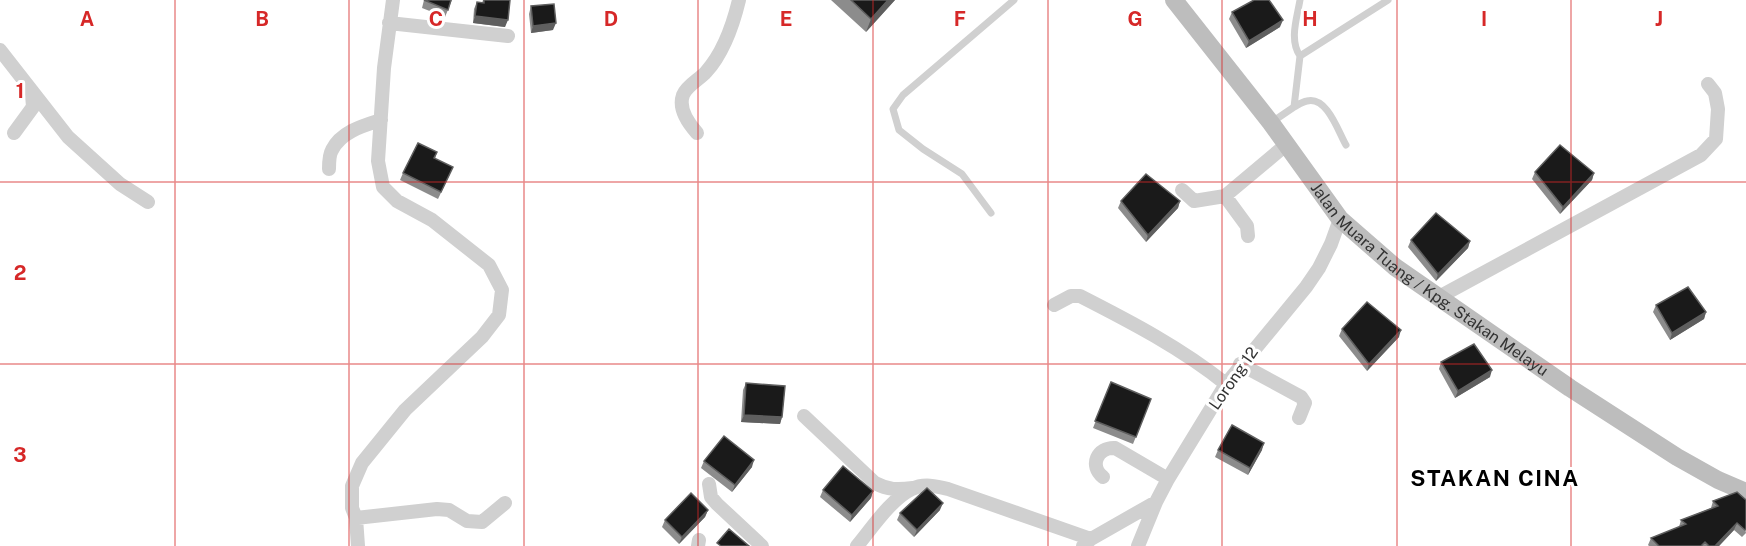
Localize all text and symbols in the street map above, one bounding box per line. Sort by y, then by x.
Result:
text: A [80,7,94,31]
text: B [255,7,269,31]
text: C [429,7,443,31]
text: D [604,7,618,31]
text: E [780,7,792,31]
text: F [954,7,966,31]
text: G [1127,7,1143,31]
text: H [1302,7,1318,31]
text: I [1481,7,1487,31]
text: J [1655,7,1663,31]
text: 1 [16,79,24,103]
street label: Jalan Muara Tuang / Kpg. Stakan Melayu [1307,179,1552,380]
text: 2 [14,261,26,285]
street label: Lorong 12 [1205,343,1262,413]
text: 3 [13,443,27,467]
district label: STAKAN CINA [1410,465,1580,491]

